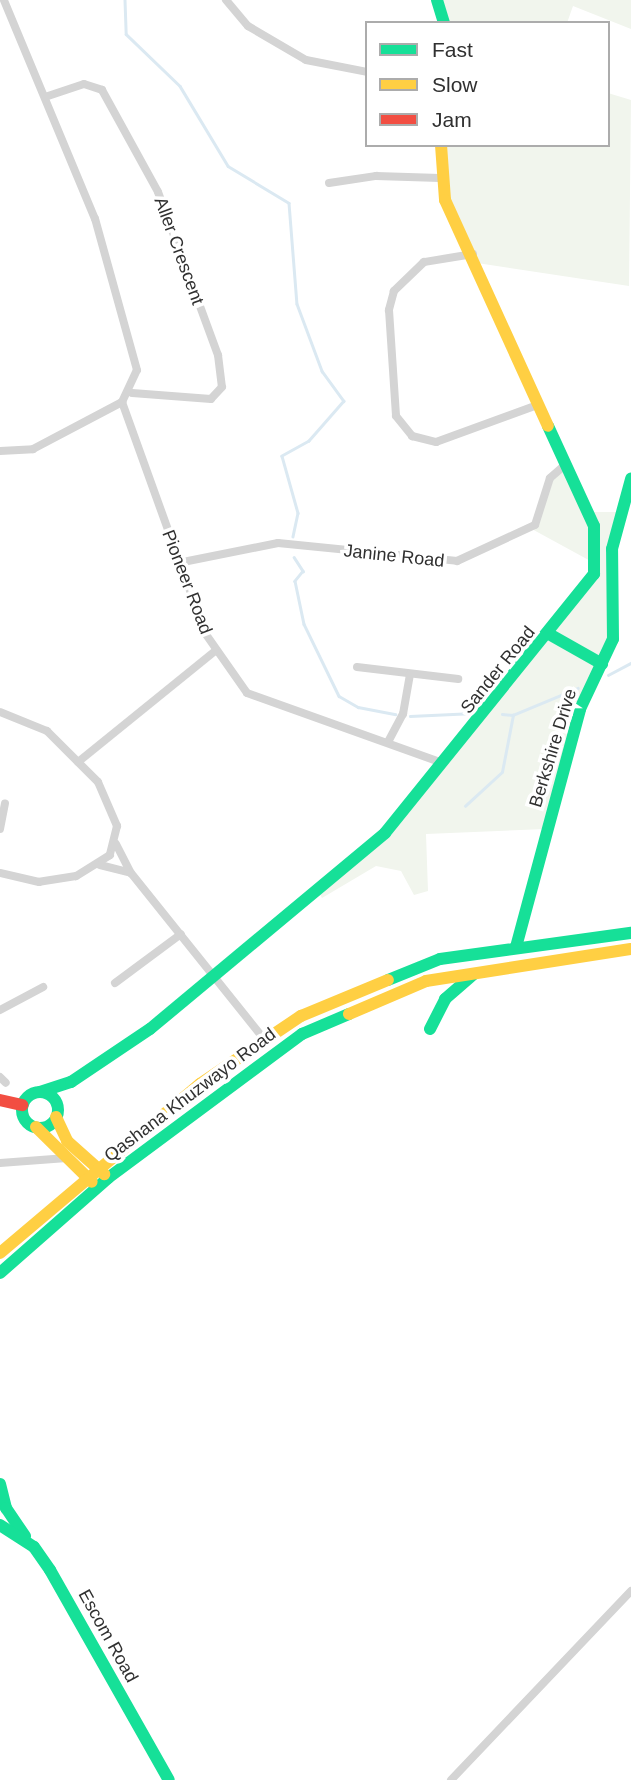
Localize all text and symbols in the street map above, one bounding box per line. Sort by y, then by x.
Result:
legend [365,21,610,147]
text: Fast [432,38,473,61]
text: Slow [432,73,478,96]
text: Jam [432,108,472,131]
street label: Aller Crescent [150,194,208,308]
street label: Pioneer Road [157,527,217,637]
street label: Janine Road [343,540,445,572]
street label: Sander Road [456,622,540,718]
street label: Berkshire Drive [525,686,581,810]
street label: Qashana Khuzwayo Road [100,1023,280,1167]
street label: Escom Road [74,1586,142,1686]

